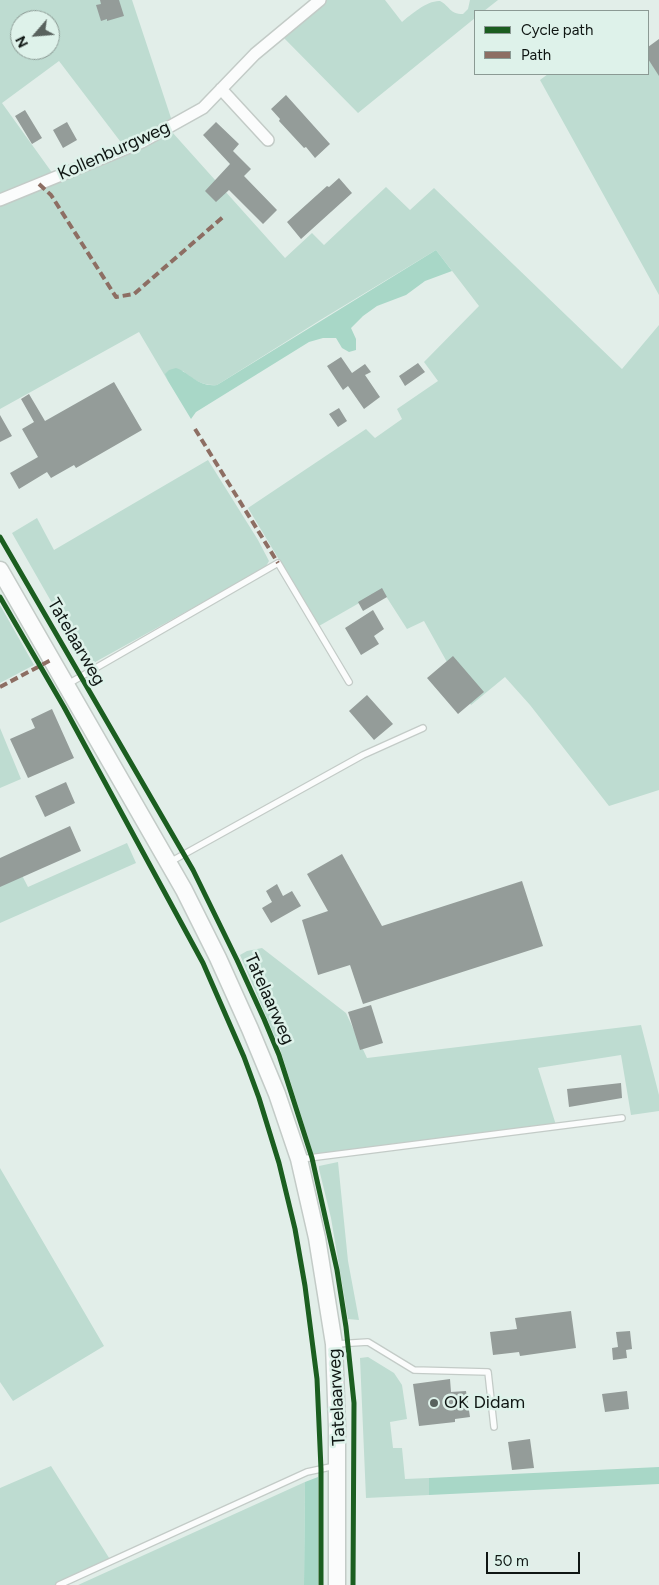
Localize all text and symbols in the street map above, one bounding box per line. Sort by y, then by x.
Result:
north arrow [10,10,60,60]
legend [474,10,649,75]
text: Cycle path [521,21,593,39]
text: N [12,33,32,50]
text: Path [521,46,551,64]
street label: Kollenburgweg [55,117,173,185]
street label: Tatelaarweg [42,594,110,690]
street label: Tatelaarweg [239,950,299,1048]
street label: Tatelaarweg [324,1348,350,1446]
place label: OK Didam [444,1392,525,1414]
marker: OK Didam [428,1397,440,1409]
scale bar [489,1542,583,1574]
text: 50 m [494,1552,529,1570]

